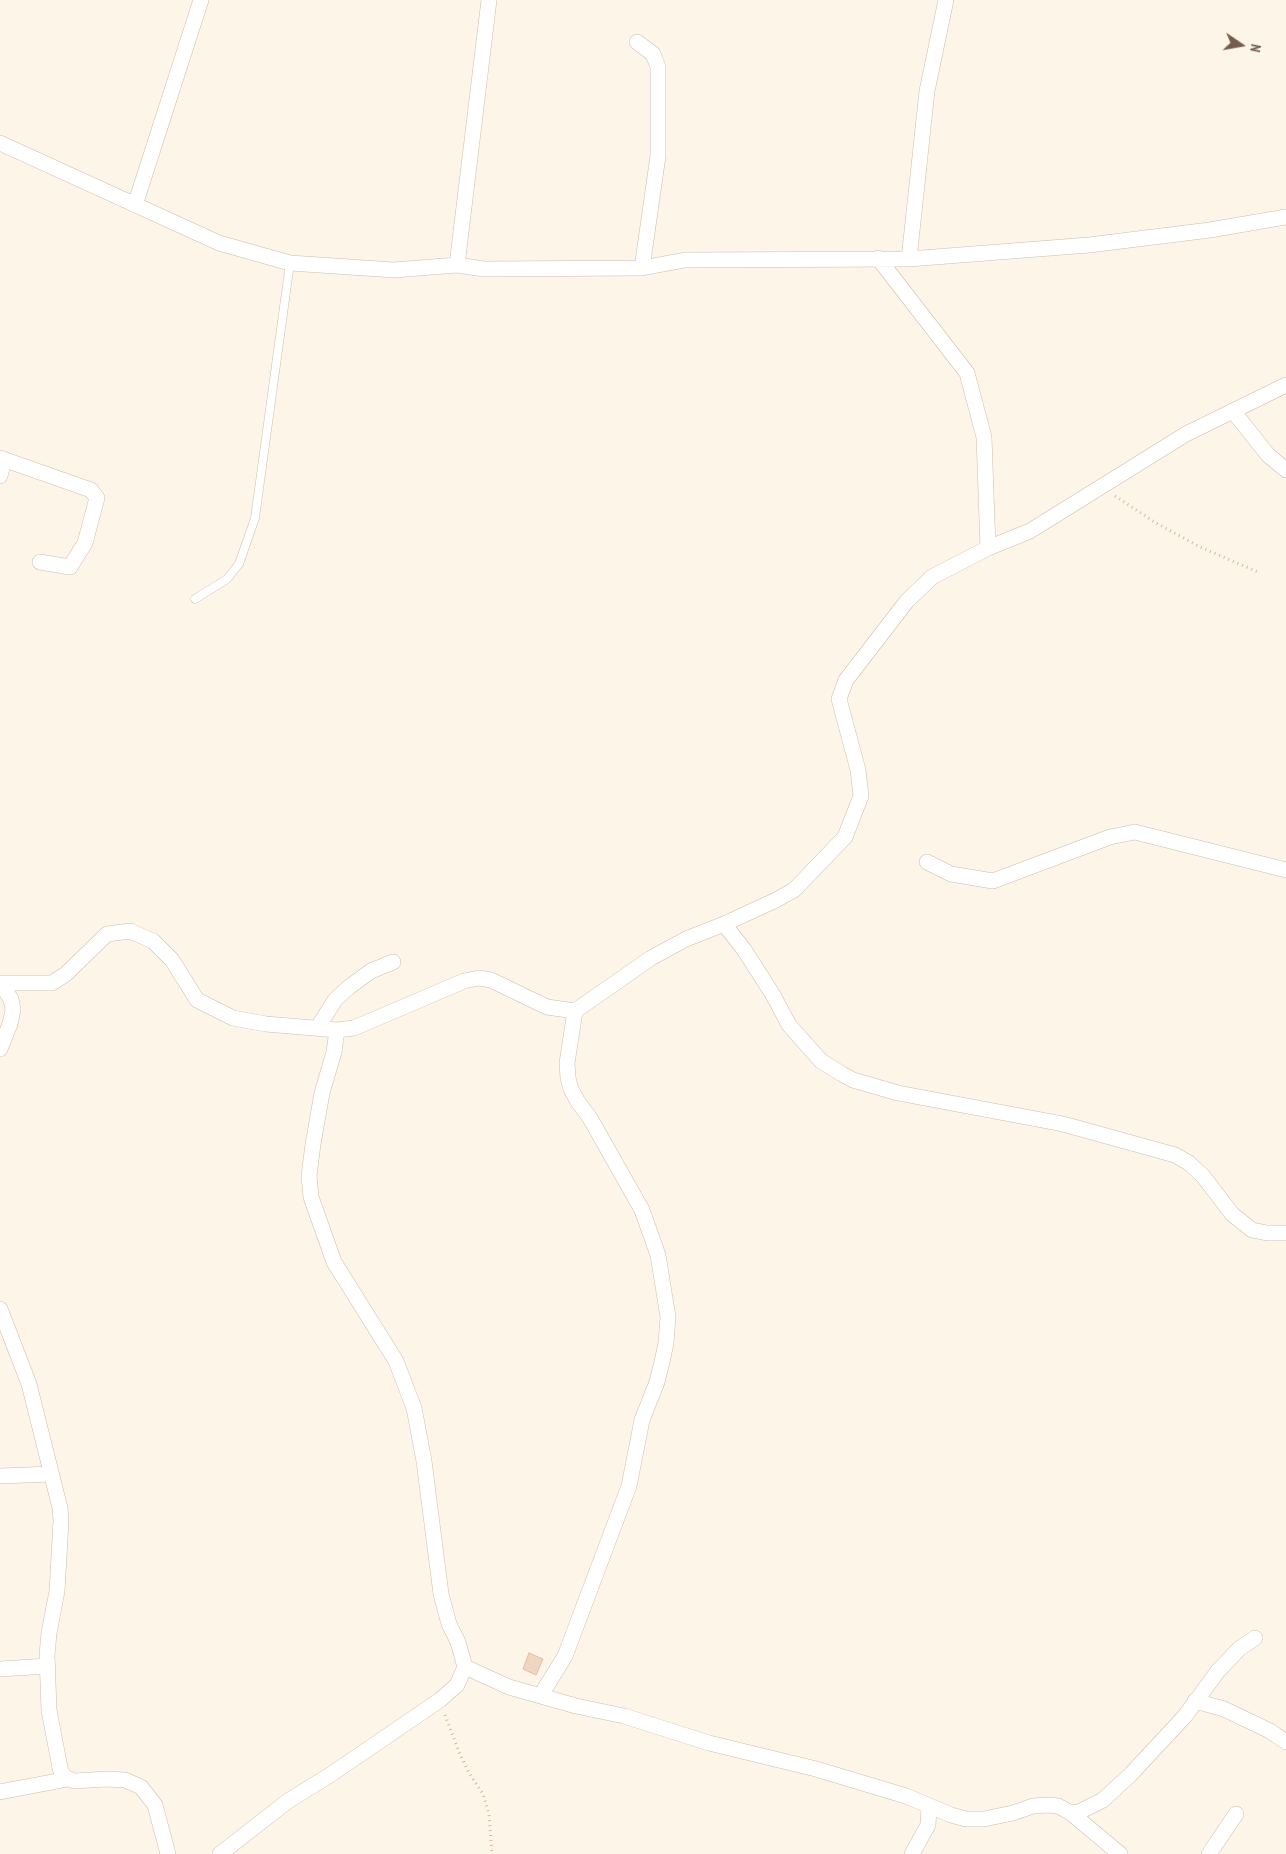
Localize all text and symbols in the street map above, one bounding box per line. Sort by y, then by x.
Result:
north arrow [1216,20,1266,70]
text: N [1246,43,1265,54]

